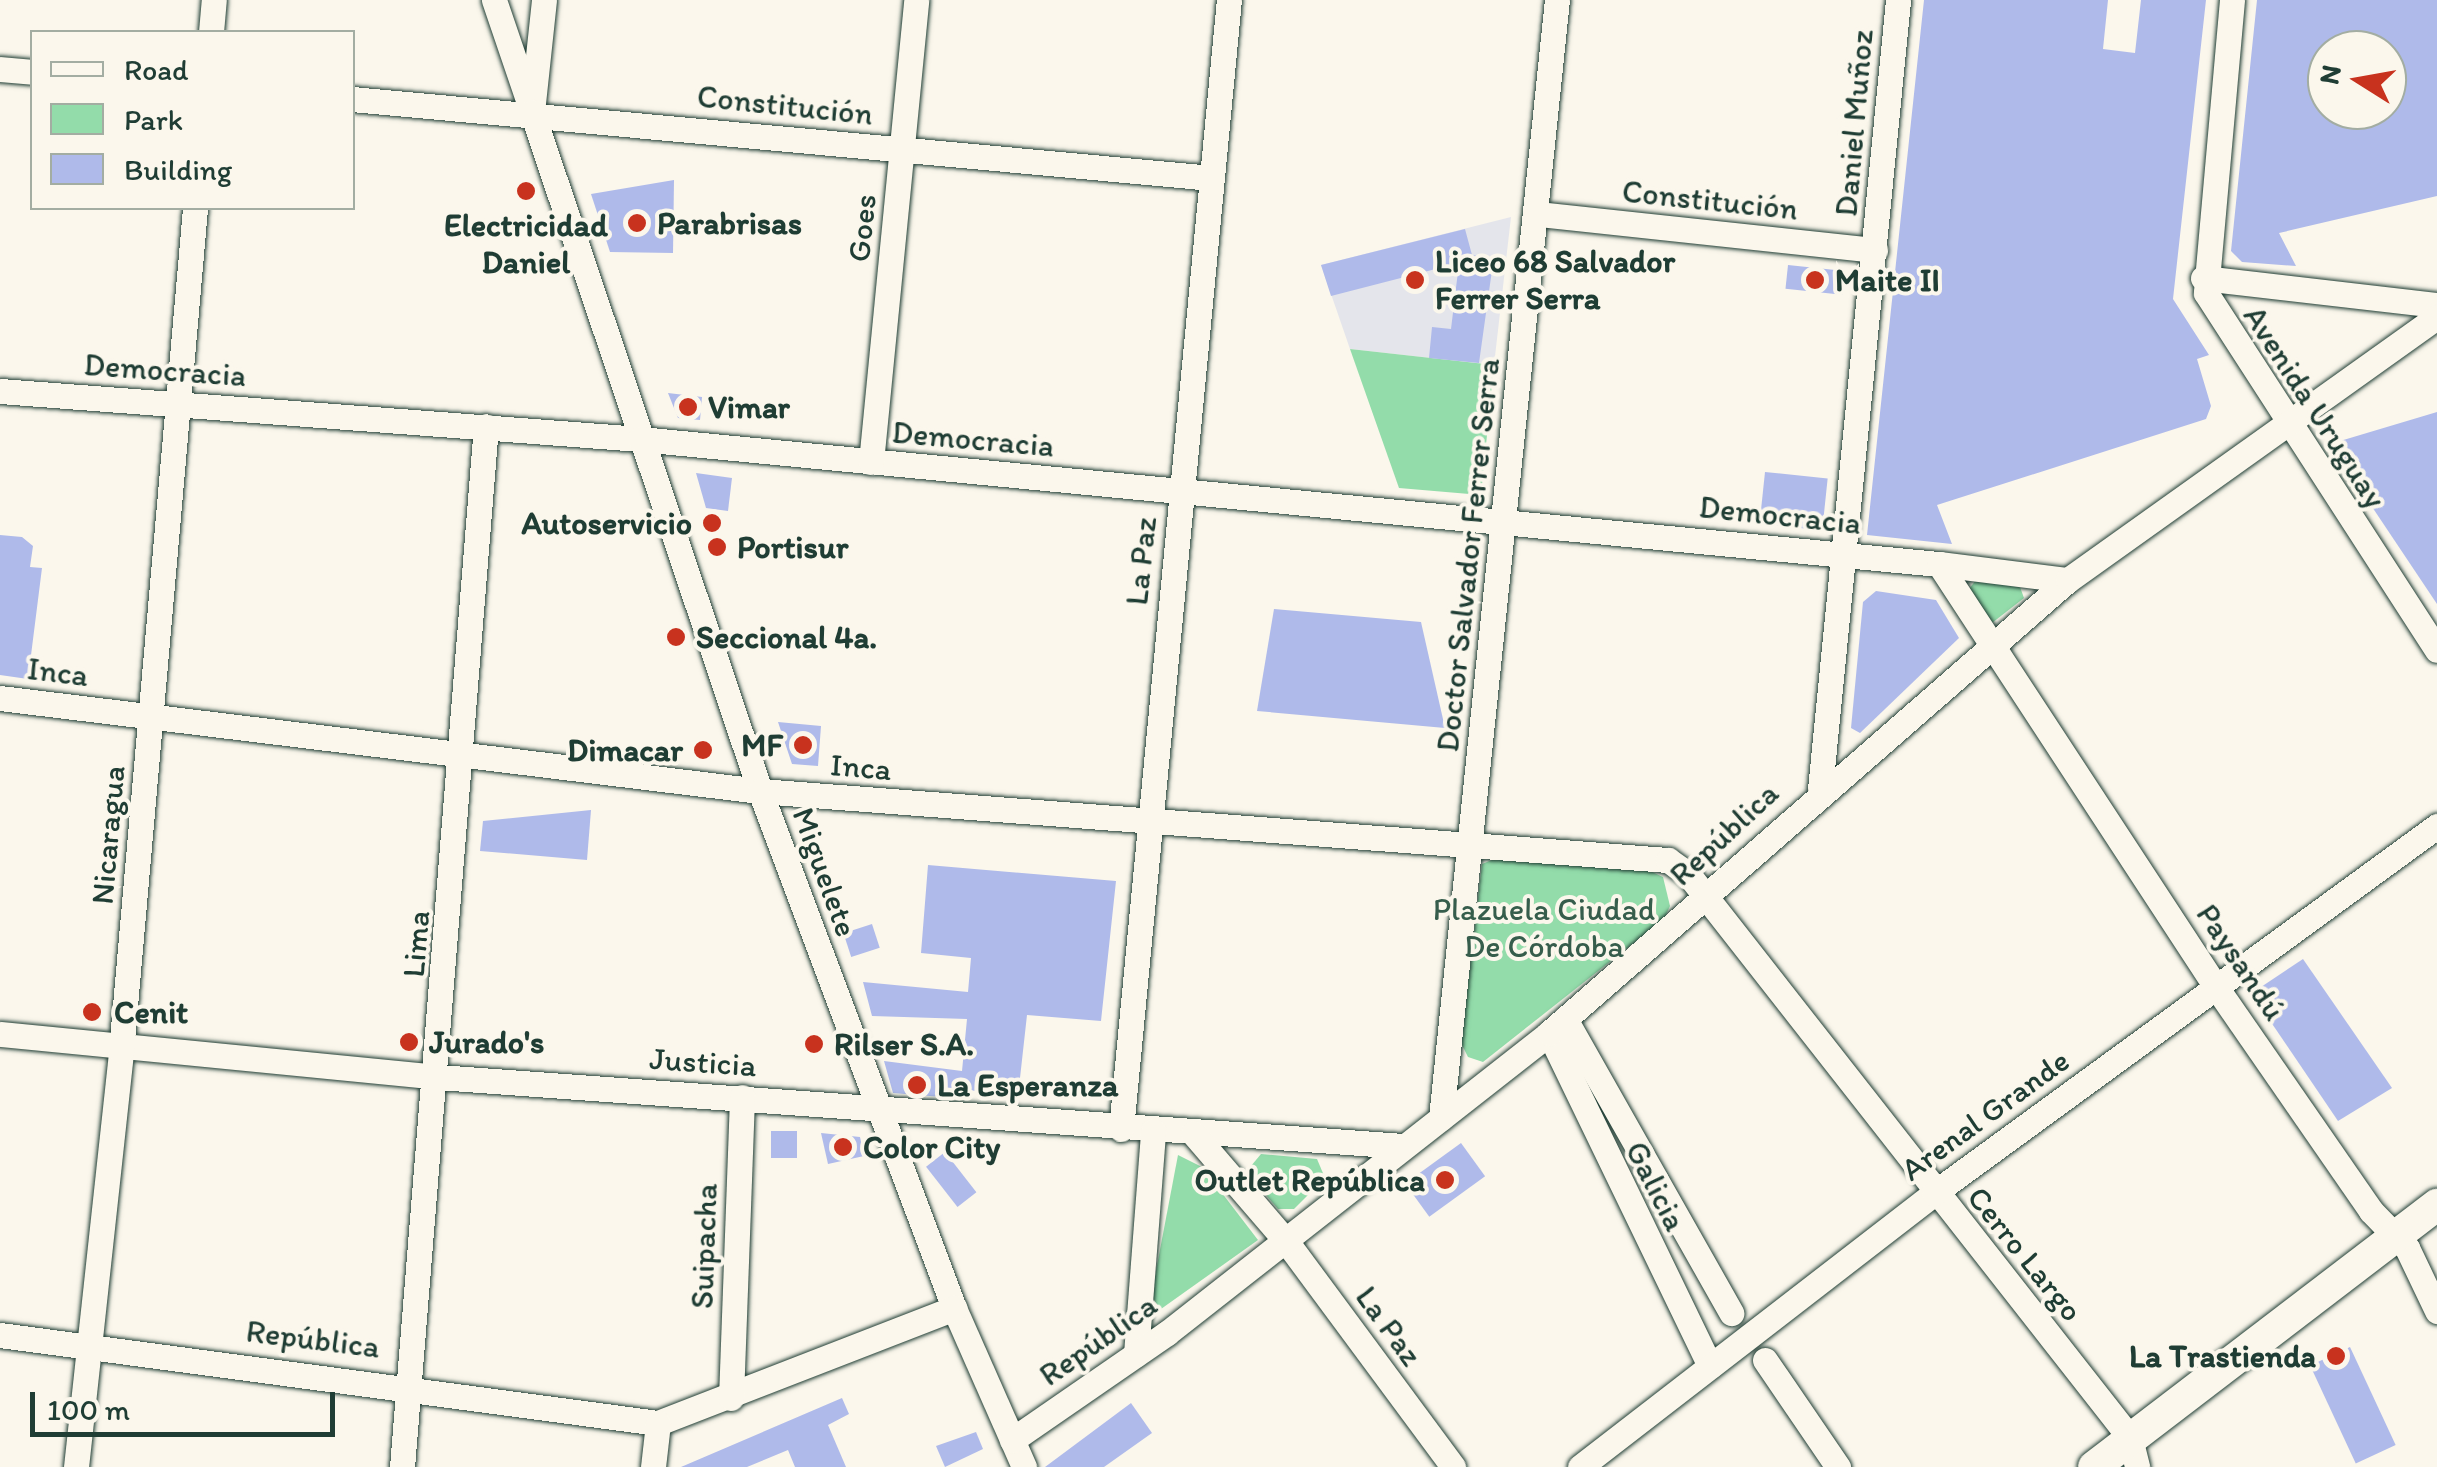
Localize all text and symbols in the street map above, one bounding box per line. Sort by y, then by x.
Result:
street label: Daniel Muñoz [1827,28,1881,218]
legend [30,30,355,210]
north arrow [2307,30,2407,130]
text: Road [124,51,189,88]
text: N [2311,62,2348,87]
street label: Constitución [695,77,875,133]
text: Park [124,101,183,138]
text: Building [124,151,232,188]
street label: Constitución [1620,172,1800,228]
marker: Electricidad Daniel [515,180,537,202]
street label: Goes [839,192,885,264]
place label: Parabrisas [657,204,802,242]
place label: Electricidad Daniel [444,207,608,282]
marker: Parabrisas [626,212,648,234]
place label: Liceo 68 Salvador Ferrer Serra [1435,243,1675,318]
place label: Maite II [1835,261,1940,299]
marker: Liceo 68 Salvador Ferrer Serra [1404,269,1426,291]
marker: Maite II [1804,269,1826,291]
street label: Avenida Uruguay [2235,299,2395,515]
street label: Democracia [83,345,247,395]
street label: Doctor Salvador Ferrer Serra [1428,358,1508,752]
place label: Vimar [708,388,790,426]
marker: Vimar [677,396,699,418]
street label: Democracia [890,413,1056,465]
street label: Democracia [1697,487,1863,543]
place label: Autoservicio [521,504,692,542]
marker: Autoservicio [701,512,723,534]
street label: La Paz [1117,515,1165,607]
place label: Portisur [737,528,848,566]
marker: Portisur [706,536,728,558]
place label: Seccional 4a. [696,618,878,656]
marker: Seccional 4a. [665,626,687,648]
street label: Inca [25,649,91,695]
place label: MF [741,726,783,764]
place label: Dimacar [567,731,683,769]
marker: MF [792,734,814,756]
marker: Dimacar [692,739,714,761]
street label: Inca [829,745,893,789]
street label: Nicaragua [83,764,133,906]
street label: República [1662,774,1786,894]
street label: Miguelete [784,802,866,942]
park label: Plazuela Ciudad De Córdoba [1433,891,1655,966]
street label: Paysandú [2188,896,2294,1028]
street label: Lima [394,909,438,979]
place label: Cenit [114,993,188,1031]
marker: Cenit [79,999,105,1025]
place label: Jurado's [429,1023,544,1061]
place label: Rilser S.A. [834,1025,974,1063]
marker: Jurado's [398,1031,420,1053]
marker: Rilser S.A. [803,1033,825,1055]
street label: Justicia [648,1039,758,1085]
street label: Arenal Grande [1893,1041,2077,1189]
place label: La Esperanza [937,1066,1118,1104]
marker: La Esperanza [906,1074,928,1096]
place label: Color City [863,1128,1000,1166]
street label: Galicia [1617,1135,1695,1237]
marker: Color City [832,1136,854,1158]
place label: Outlet República [1194,1161,1425,1199]
marker: Outlet República [1434,1169,1456,1191]
street label: Cerro Largo [1959,1179,2091,1329]
street label: Suipacha [683,1183,725,1309]
street label: La Paz [1347,1279,1431,1373]
street label: República [1032,1286,1164,1394]
street label: República [244,1312,382,1366]
place label: La Trastienda [2129,1337,2316,1375]
marker: La Trastienda [2325,1345,2347,1367]
scale bar [35,1372,340,1434]
text: 100 m [47,1391,130,1428]

